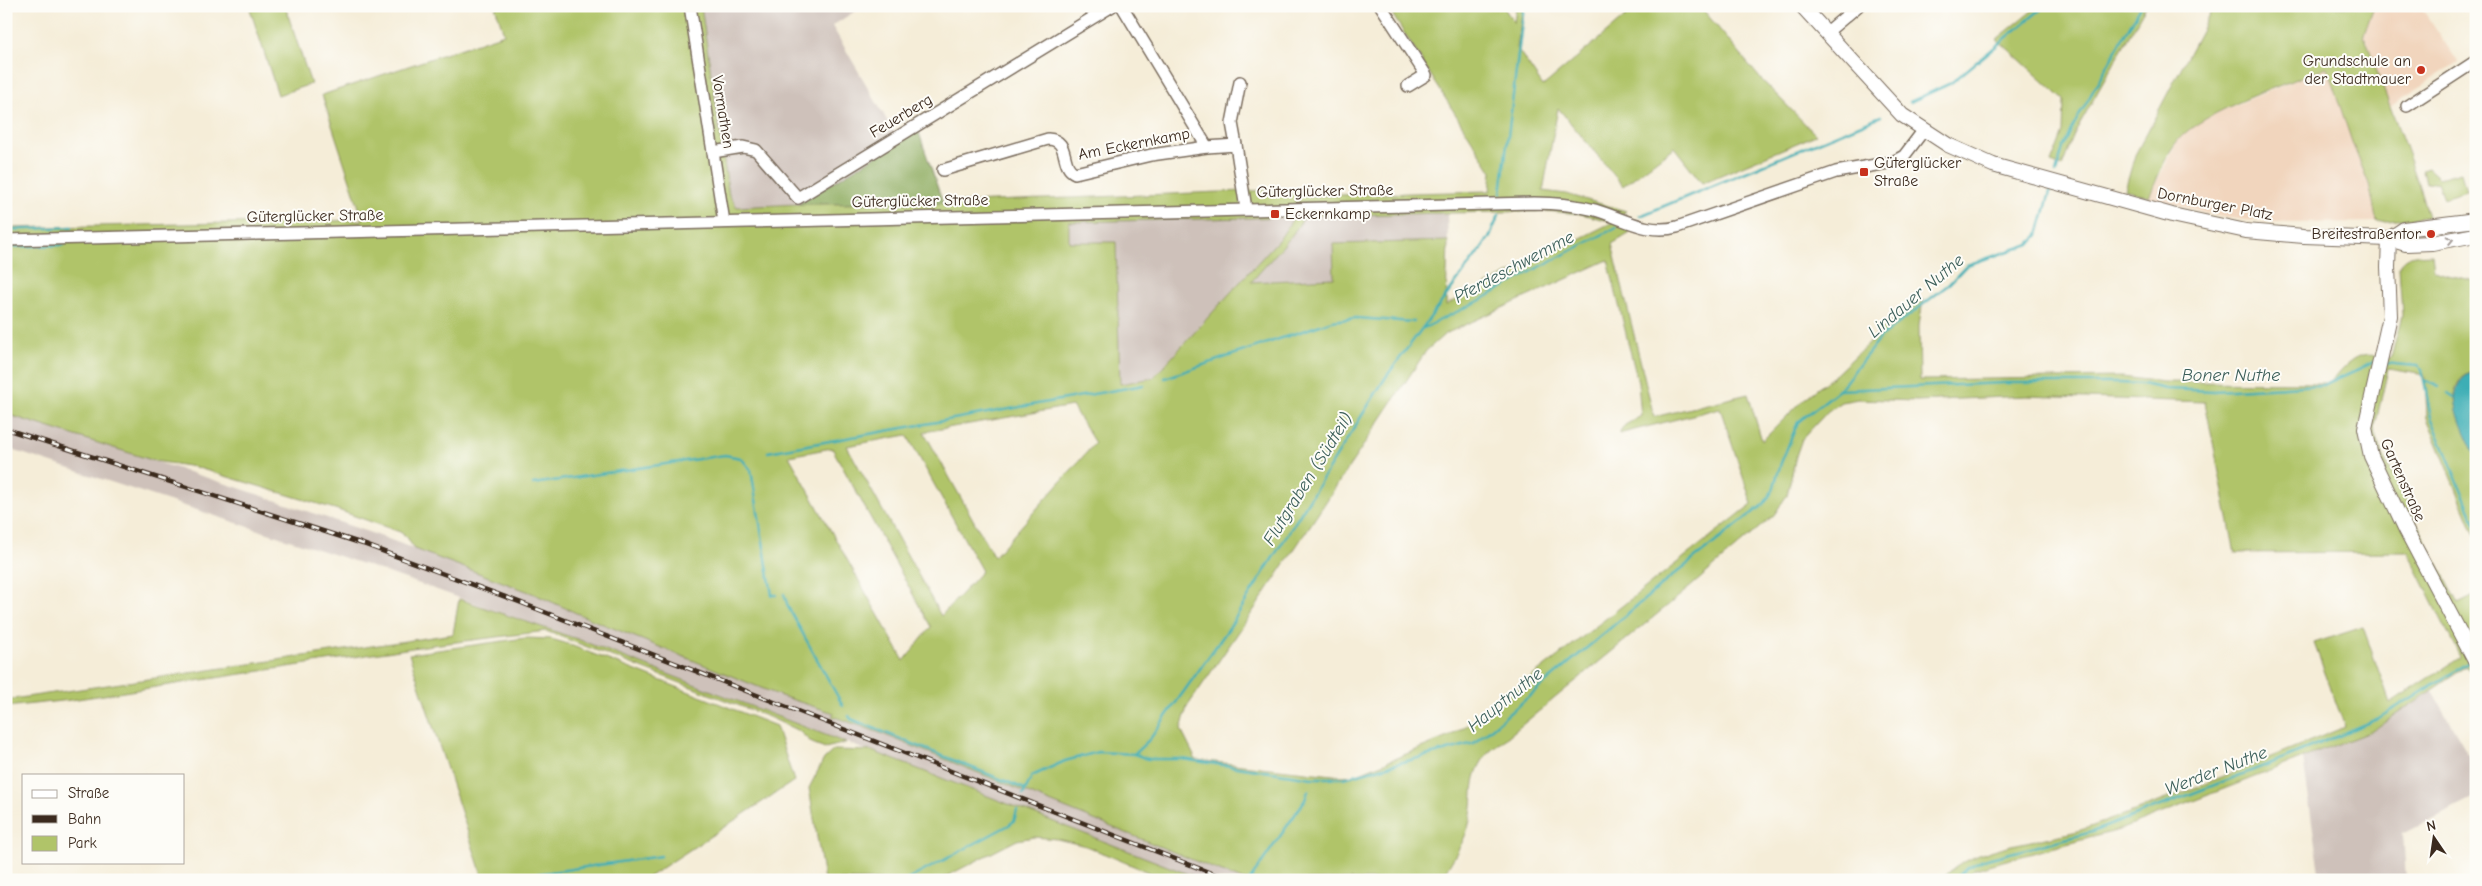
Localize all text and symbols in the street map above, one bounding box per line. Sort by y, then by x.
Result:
place label: Grundschule an der Stadtmauer [2303,52,2412,88]
marker: Grundschule an der Stadtmauer [2415,64,2427,76]
street label: Vormathen [708,74,738,150]
street label: Feuerberg [866,90,936,142]
street label: Am Eckernkamp [1077,124,1191,164]
place label: Güterglücker Straße [1874,154,1962,190]
marker: Güterglücker Straße [1858,166,1870,178]
street label: Güterglücker Straße [1256,181,1394,201]
street label: Dornburger Platz [2156,184,2274,224]
street label: Güterglücker Straße [851,191,989,211]
place label: Eckernkamp [1285,205,1370,223]
street label: Güterglücker Straße [246,206,384,226]
marker: Eckernkamp [1269,208,1281,220]
place label: Breitestraßentor [2312,225,2422,243]
water label: Pferdeschwemme [1450,226,1578,308]
marker: Breitestraßentor [2425,228,2437,240]
one-way arrow [2445,236,2454,246]
water label: Lindauer Nuthe [1864,250,1968,342]
water label: Boner Nuthe [2182,365,2280,386]
water label: Flutgraben (Südteil) [1259,409,1357,549]
street label: Gartenstraße [2377,436,2429,524]
water label: Hauptnuthe [1463,663,1547,737]
water label: Werder Nuthe [2162,742,2270,800]
legend [22,774,185,864]
text: Straße [68,784,110,802]
text: Bahn [68,810,101,828]
north arrow [2410,814,2460,864]
text: N [2425,817,2438,835]
text: Park [68,834,97,852]

